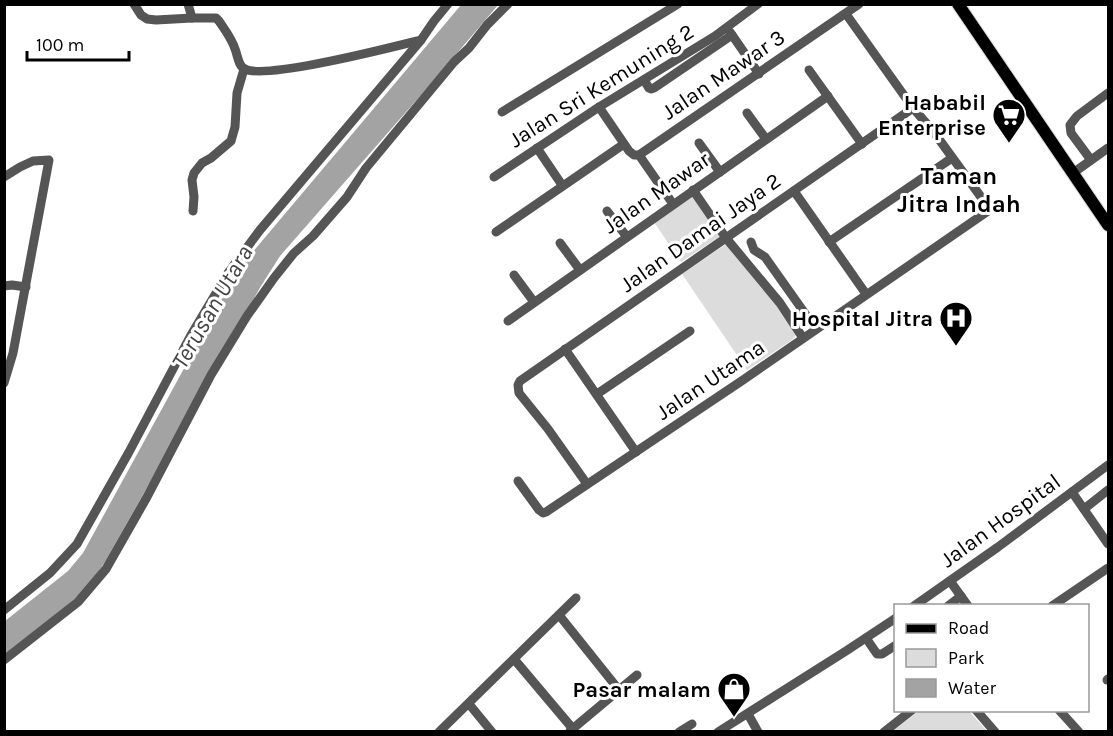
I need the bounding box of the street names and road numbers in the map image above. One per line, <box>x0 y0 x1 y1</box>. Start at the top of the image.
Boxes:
street label: Jalan Sri Kemuning 2 <box>504 18 699 153</box>
street label: Jalan Mawar 3 <box>657 24 790 126</box>
street label: Jalan Mawar <box>598 146 715 239</box>
street label: Jalan Damai Jaya 2 <box>615 168 786 298</box>
street label: Jalan Utama <box>651 334 770 426</box>
street label: Jalan Hospital <box>936 469 1066 573</box>

